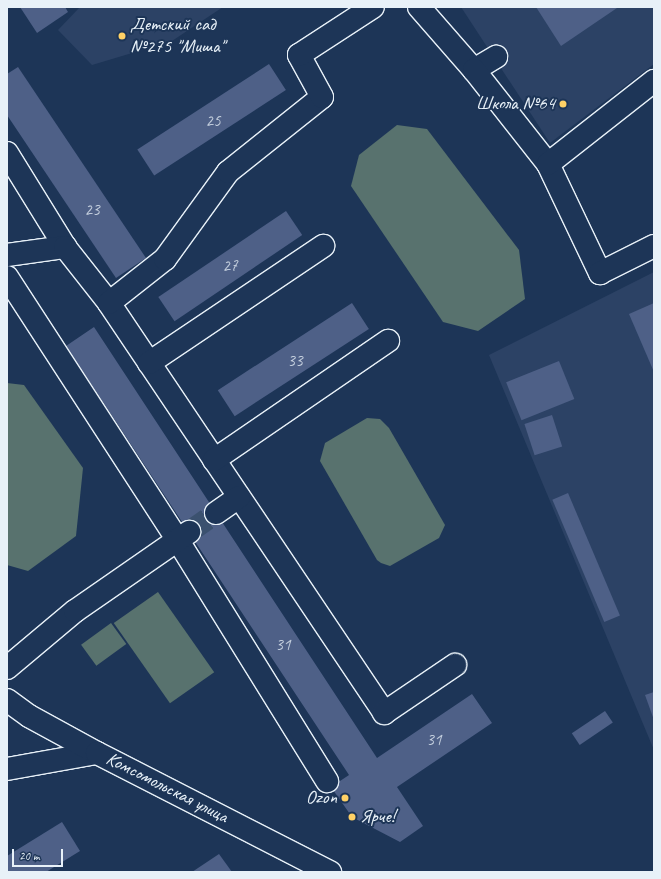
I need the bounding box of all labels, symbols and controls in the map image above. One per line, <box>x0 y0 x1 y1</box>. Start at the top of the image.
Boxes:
place label: Детский сад №275 "Миша" <box>130 14 224 58</box>
marker: Детский сад №275 "Миша" <box>117 31 127 41</box>
place label: Школа №64 <box>476 93 555 115</box>
marker: Школа №64 <box>558 99 568 109</box>
house number: 25 <box>205 111 221 131</box>
house number: 23 <box>84 200 100 220</box>
house number: 27 <box>222 256 238 276</box>
house number: 33 <box>287 351 303 371</box>
house number: 31 <box>275 635 291 655</box>
house number: 31 <box>426 730 442 750</box>
street label: Комсомольская улица <box>101 747 233 829</box>
place label: Ozon <box>306 787 337 809</box>
marker: Ozon <box>340 793 350 803</box>
place label: Ярче! <box>360 806 395 828</box>
marker: Ярче! <box>347 812 357 822</box>
scale bar <box>14 841 65 867</box>
text: 20 m <box>19 848 39 864</box>

